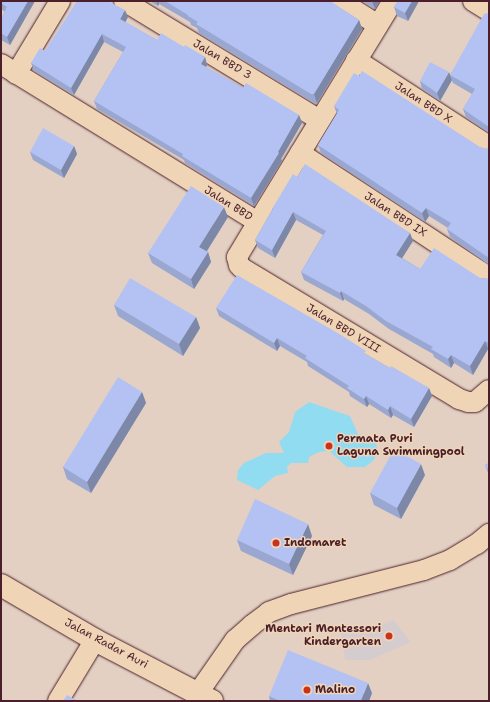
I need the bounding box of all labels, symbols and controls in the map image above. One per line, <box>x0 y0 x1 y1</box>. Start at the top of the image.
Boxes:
street label: Jalan BBD 3 <box>190 37 254 83</box>
street label: Jalan BBD X <box>392 80 454 126</box>
street label: Jalan BBD <box>201 184 255 224</box>
street label: Jalan BBD IX <box>361 190 429 240</box>
street label: Jalan BBD VIII <box>303 302 383 356</box>
place label: Permata Puri Laguna Swimmingpool <box>337 433 465 459</box>
marker: Permata Puri Laguna Swimmingpool <box>324 441 334 451</box>
place label: Indomaret <box>284 536 346 550</box>
marker: Indomaret <box>271 538 281 548</box>
street label: Jalan Radar Auri <box>62 616 150 672</box>
place label: Mentari Montessori Kindergarten <box>265 623 381 649</box>
marker: Mentari Montessori Kindergarten <box>384 631 394 641</box>
place label: Malino <box>315 683 355 697</box>
marker: Malino <box>302 685 312 695</box>

